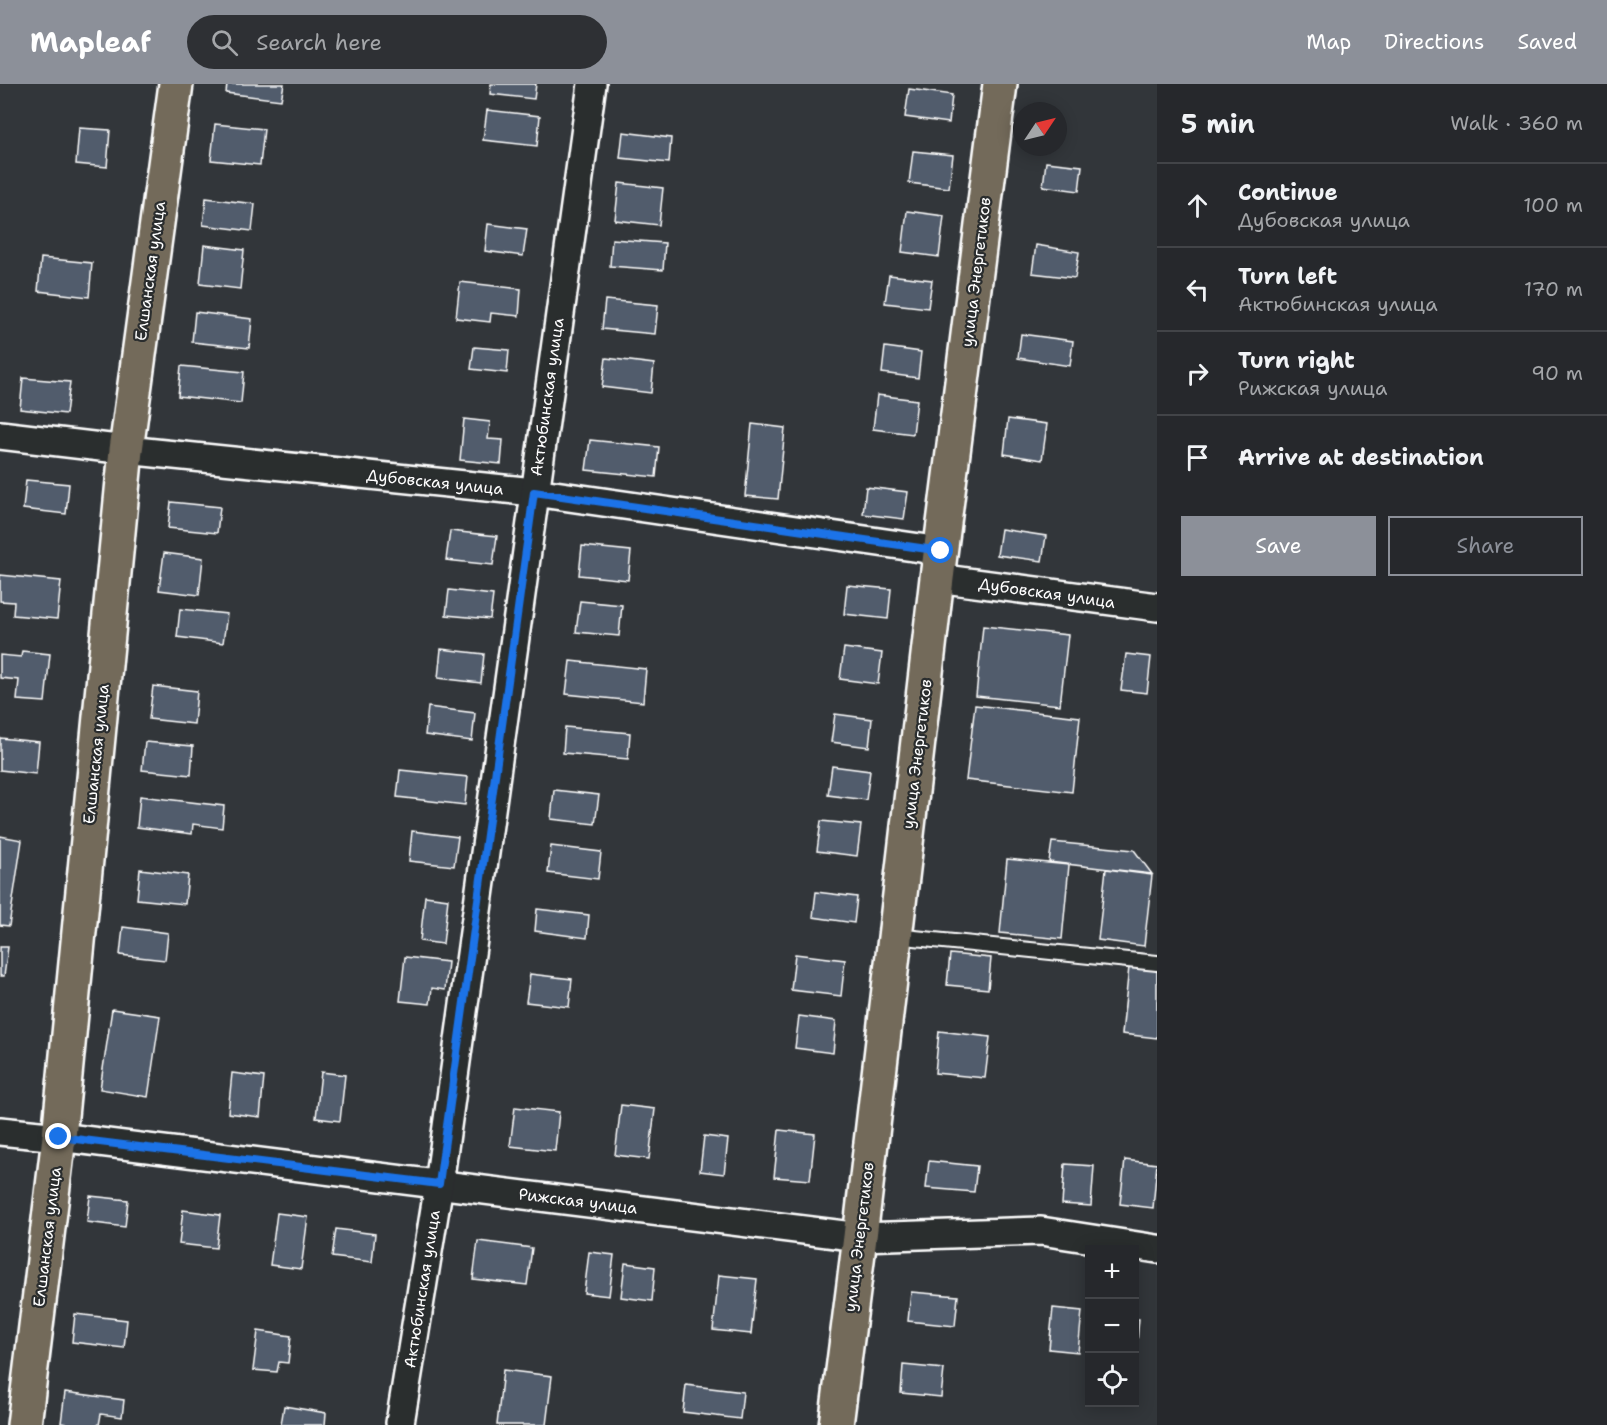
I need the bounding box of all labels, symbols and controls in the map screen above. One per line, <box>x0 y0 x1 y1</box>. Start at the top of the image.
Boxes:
search box <box>187 15 607 69</box>
text: Mapleaf <box>30 23 151 61</box>
icon: search <box>208 26 241 59</box>
text: Search here <box>256 28 382 57</box>
text: Map <box>1306 28 1351 56</box>
text: Directions <box>1384 28 1484 56</box>
text: Saved <box>1517 28 1577 56</box>
north arrow <box>1013 102 1067 156</box>
text: 5 min <box>1181 106 1255 141</box>
text: Walk · 360 m <box>1450 110 1583 136</box>
text: Continue <box>1238 178 1338 207</box>
icon: ahead <box>1181 189 1214 222</box>
text: 100 m <box>1523 192 1583 218</box>
street label: улица Энергетиков <box>956 196 996 348</box>
street label: Елшанская улица <box>130 200 170 342</box>
text: Дубовская улица <box>1238 207 1410 233</box>
text: Turn left <box>1238 262 1337 291</box>
icon: left <box>1181 273 1214 306</box>
text: 170 m <box>1524 276 1583 302</box>
text: Актюбинская улица <box>1238 291 1438 317</box>
street label: Актюбинская улица <box>525 316 569 478</box>
text: Turn right <box>1238 346 1355 375</box>
icon: right <box>1181 357 1214 390</box>
text: 90 m <box>1531 360 1583 386</box>
text: Рижская улица <box>1238 375 1387 401</box>
icon: arrive <box>1181 441 1214 474</box>
text: Arrive at destination <box>1238 443 1484 472</box>
street label: Дубовская улица <box>365 464 505 500</box>
button: Save <box>1181 516 1376 576</box>
button: Share <box>1388 516 1583 576</box>
route start <box>927 537 953 563</box>
street label: Дубовская улица <box>977 573 1117 613</box>
street label: улица Энергетиков <box>897 678 937 830</box>
street label: Елшанская улица <box>78 683 114 825</box>
route end <box>45 1123 71 1149</box>
street label: улица Энергетиков <box>839 1161 879 1313</box>
street label: Елшанская улица <box>28 1166 66 1308</box>
street label: Рижская улица <box>517 1183 639 1219</box>
street label: Актюбинская улица <box>399 1208 445 1369</box>
map controls <box>1085 1245 1139 1407</box>
button: + <box>1085 1245 1139 1299</box>
button: − <box>1085 1299 1139 1353</box>
button: locate <box>1085 1353 1139 1407</box>

